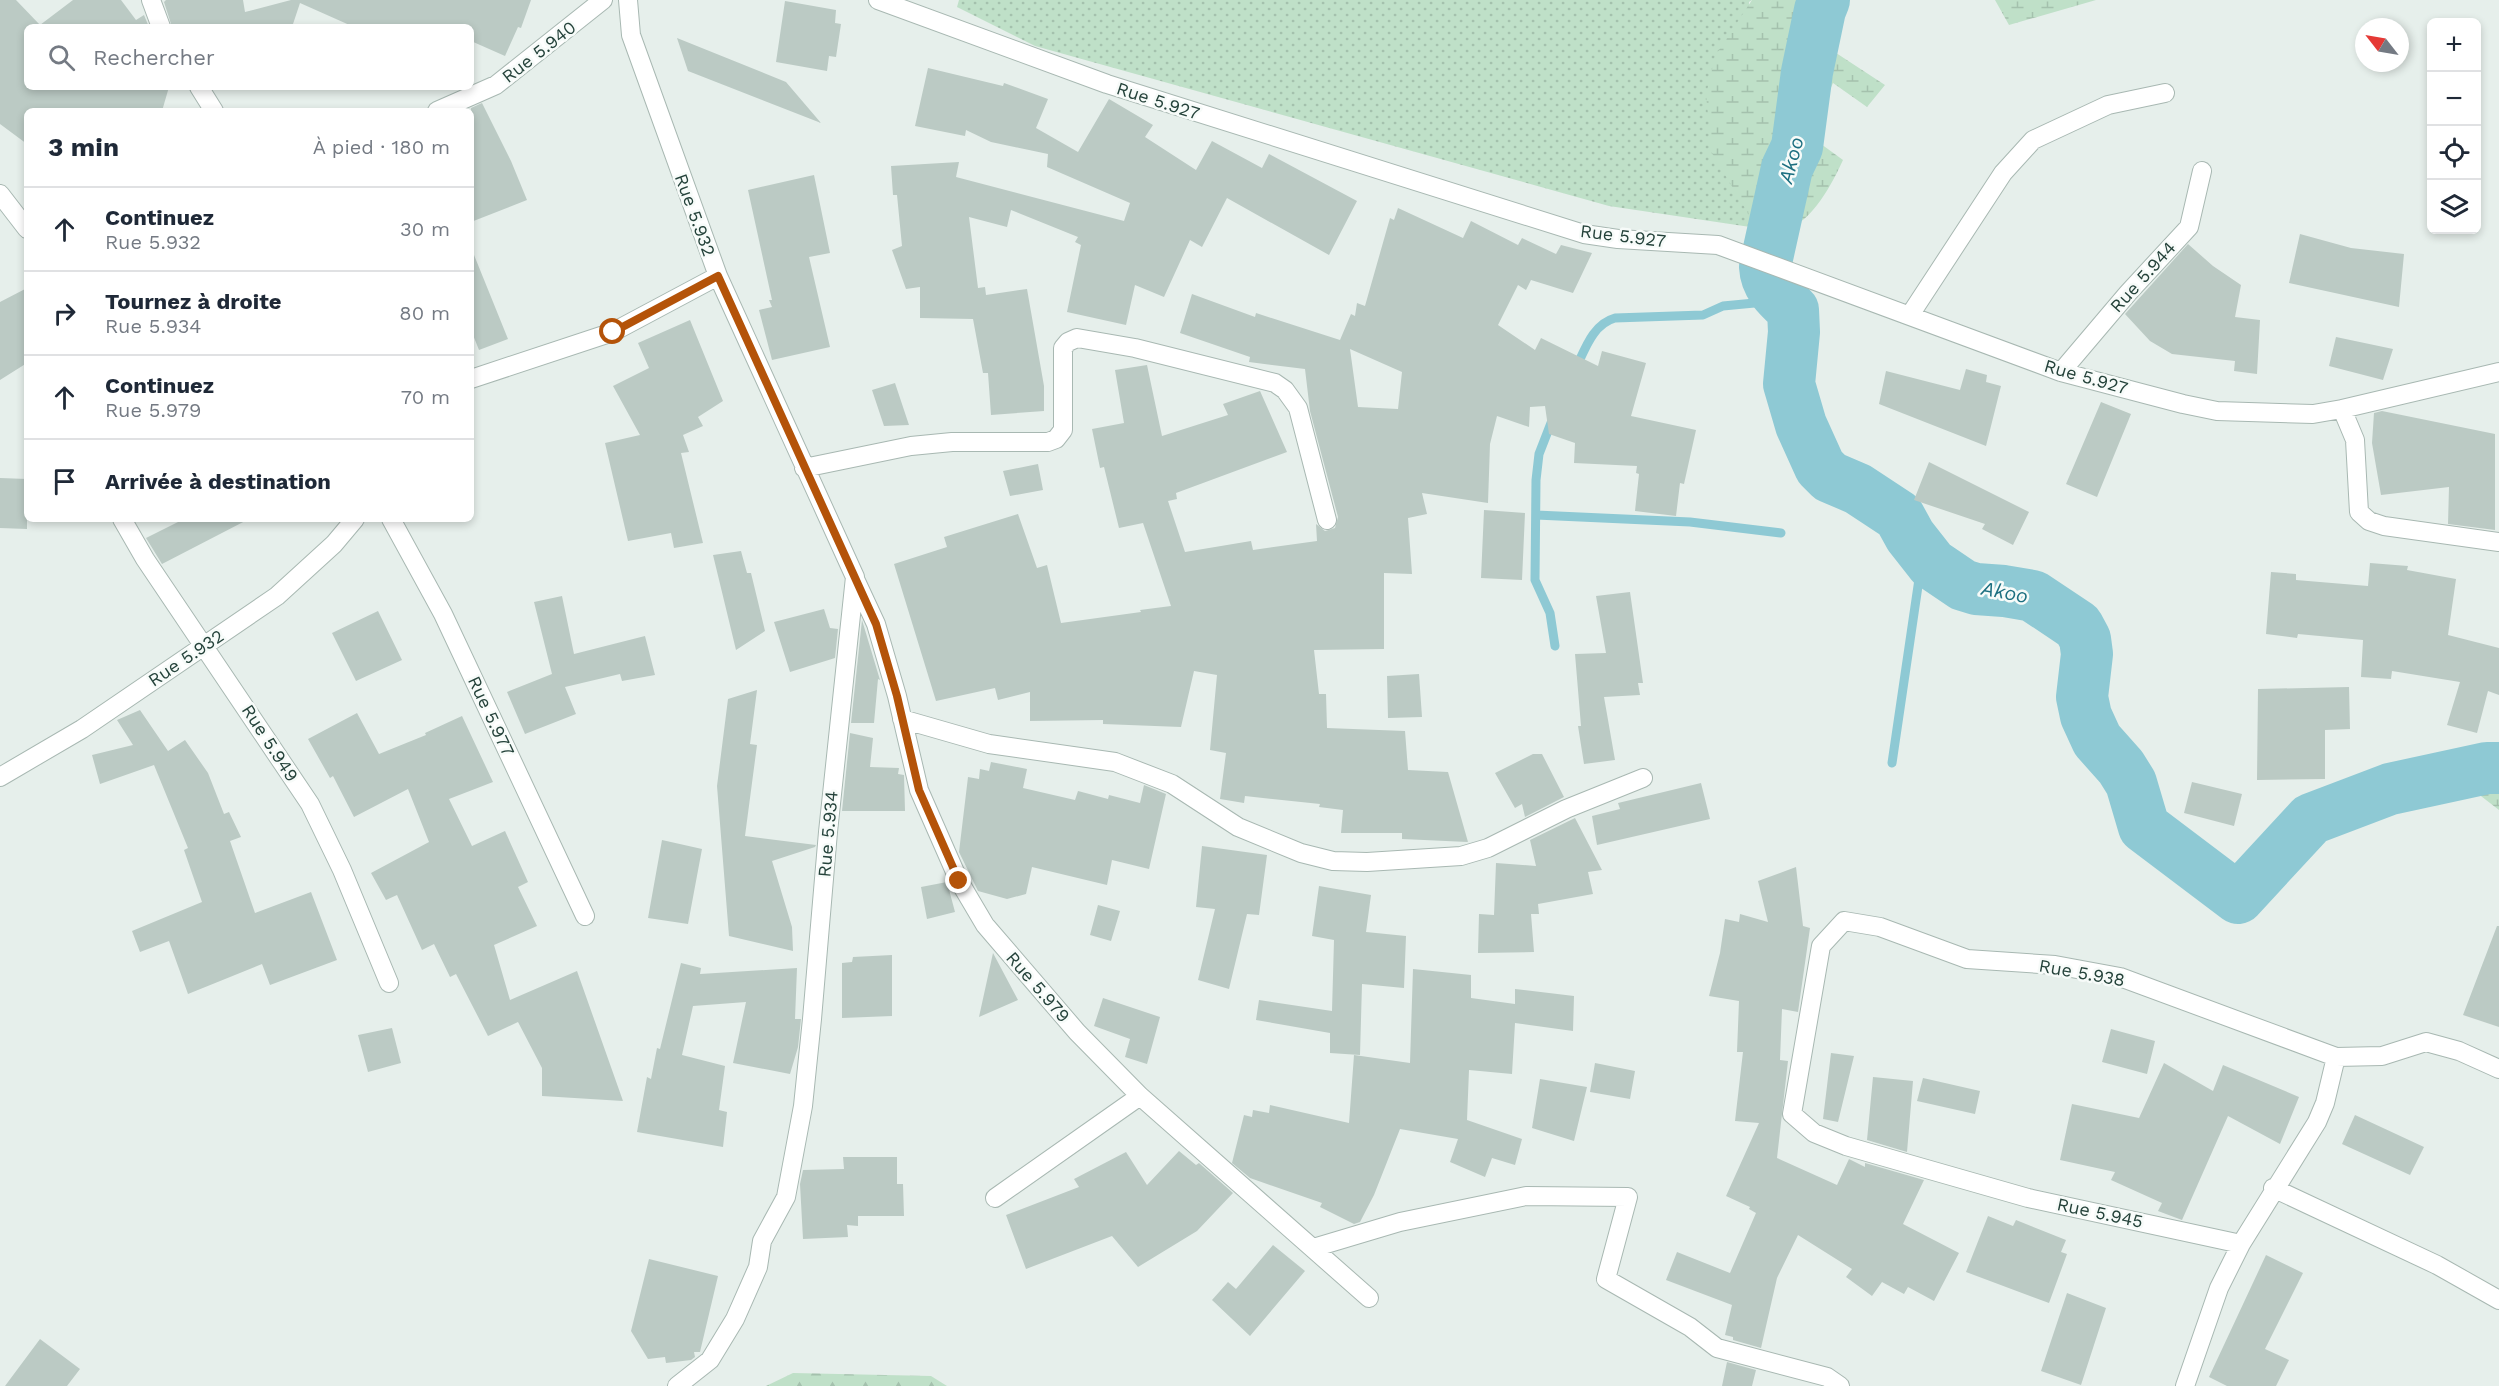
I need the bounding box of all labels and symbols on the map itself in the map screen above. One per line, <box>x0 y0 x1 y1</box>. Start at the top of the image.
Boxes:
street label: Rue 5.940 <box>498 16 580 87</box>
north arrow <box>2355 18 2409 72</box>
street label: Rue 5.927 <box>1114 77 1202 124</box>
water label: Akoo <box>1773 134 1809 187</box>
street label: Rue 5.932 <box>671 171 720 259</box>
street label: Rue 5.927 <box>1579 220 1667 251</box>
street label: Rue 5.944 <box>2105 237 2180 316</box>
route start <box>599 318 625 344</box>
street label: Rue 5.927 <box>2042 355 2130 398</box>
water label: Akoo <box>1979 576 2030 608</box>
street label: Rue 5.932 <box>144 625 227 690</box>
street label: Rue 5.977 <box>464 673 519 759</box>
street label: Rue 5.949 <box>238 700 303 785</box>
street label: Rue 5.934 <box>813 790 842 878</box>
route end <box>945 867 971 893</box>
street label: Rue 5.979 <box>1002 947 1075 1026</box>
street label: Rue 5.938 <box>2037 955 2127 990</box>
street label: Rue 5.945 <box>2055 1193 2145 1232</box>

